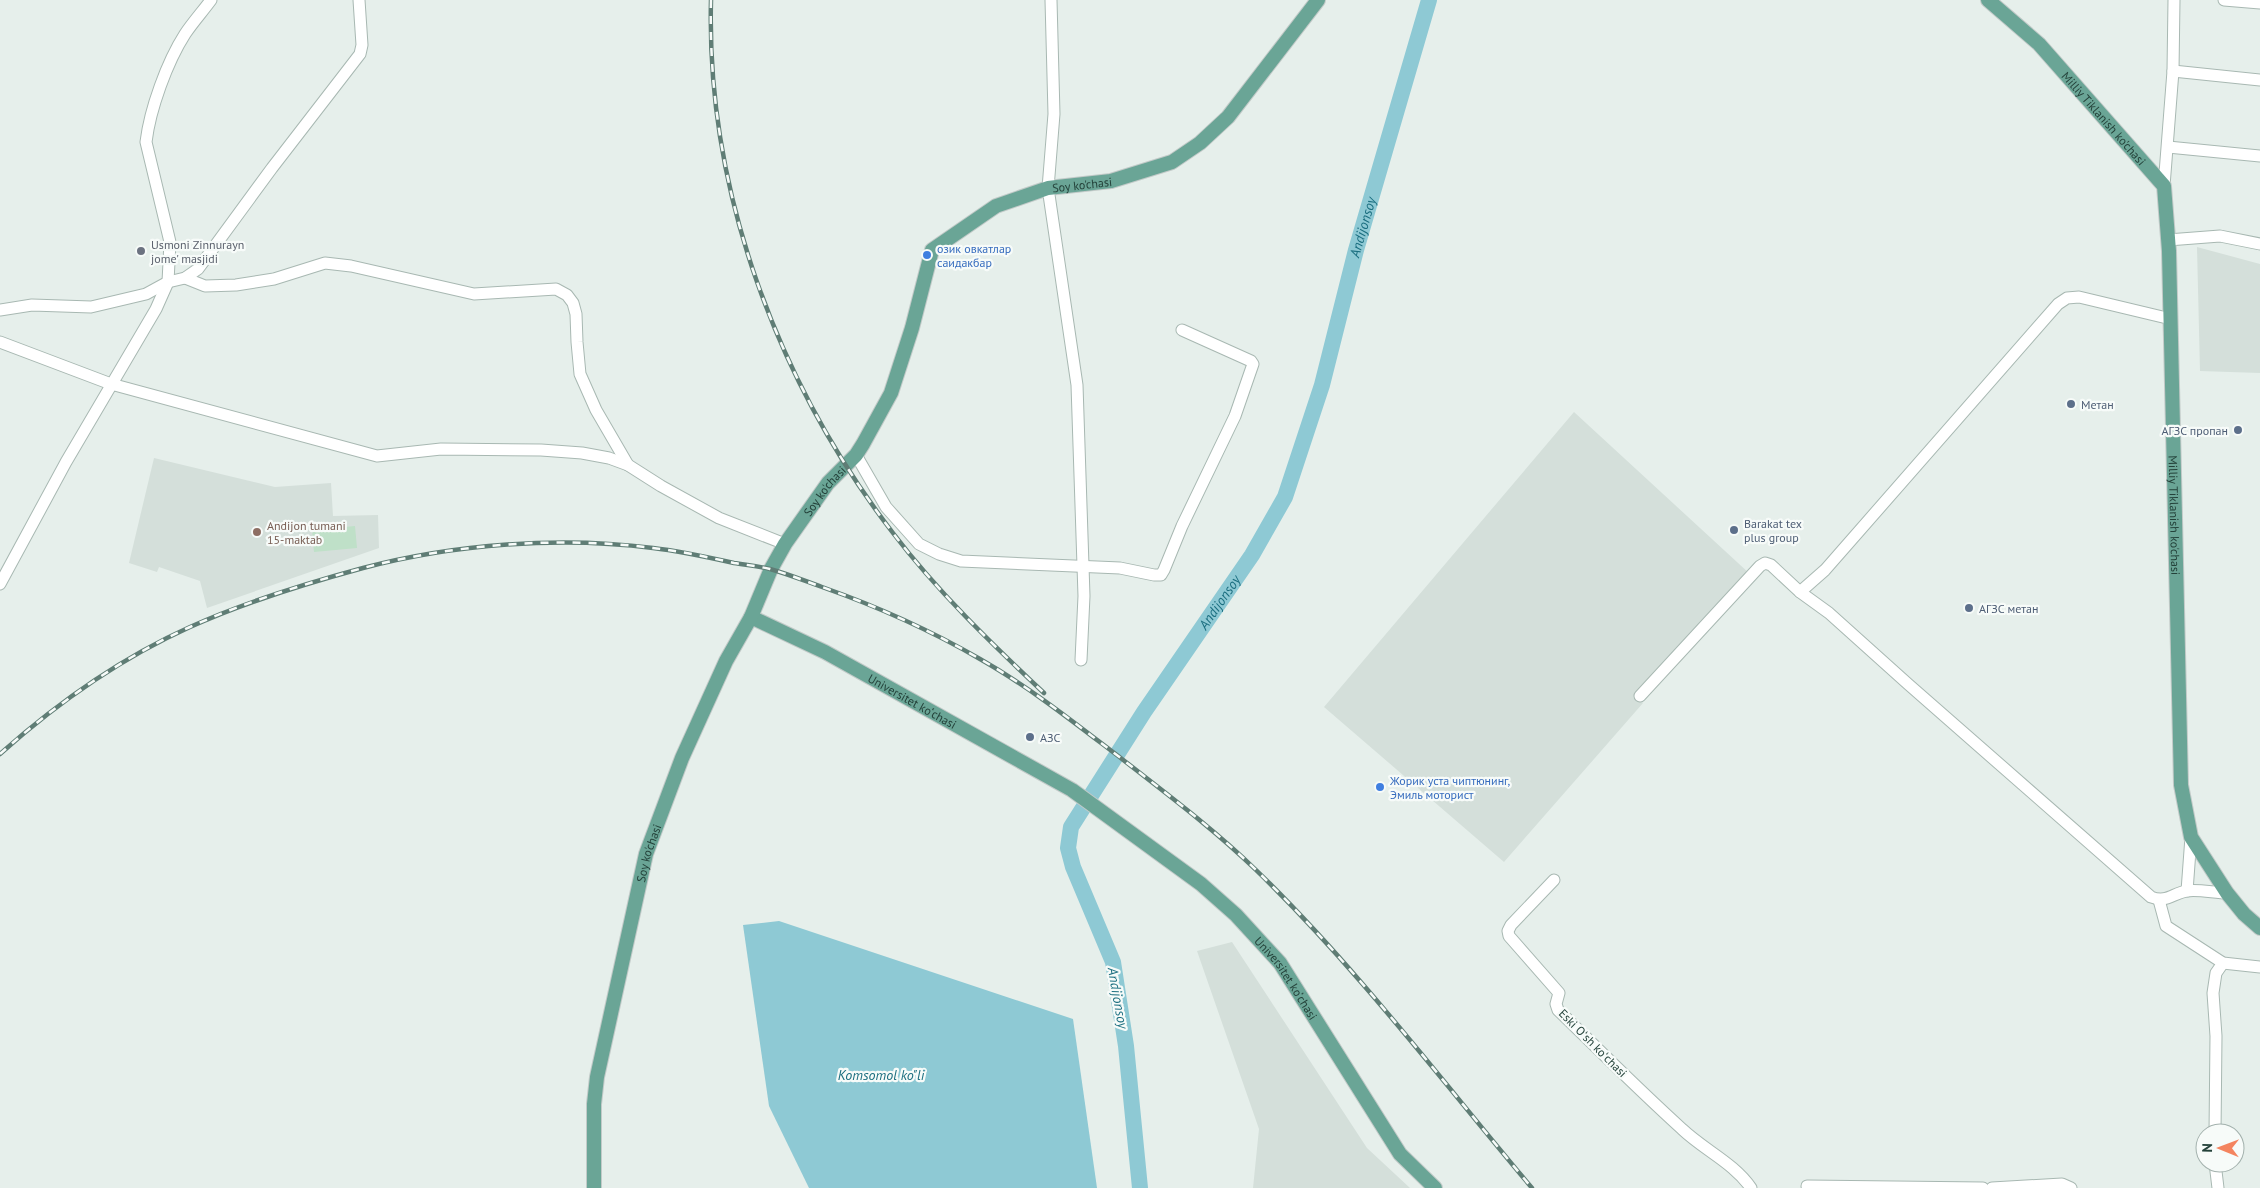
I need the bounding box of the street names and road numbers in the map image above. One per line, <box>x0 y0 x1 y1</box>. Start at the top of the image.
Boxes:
street label: Milliy Tiklanish ko'chasi <box>2059 68 2149 168</box>
street label: Soy ko'chasi <box>1051 173 1113 195</box>
street label: Milliy Tiklanish ko'chasi <box>2166 455 2184 575</box>
street label: Soy ko'chasi <box>800 462 849 519</box>
street label: Universitet kо‘chasi <box>865 670 959 732</box>
street label: Soy ko'chasi <box>633 822 664 883</box>
street label: Universitet kо‘chasi <box>1252 933 1321 1022</box>
street label: Eski Oʻsh koʻchasi <box>1556 1006 1630 1080</box>

